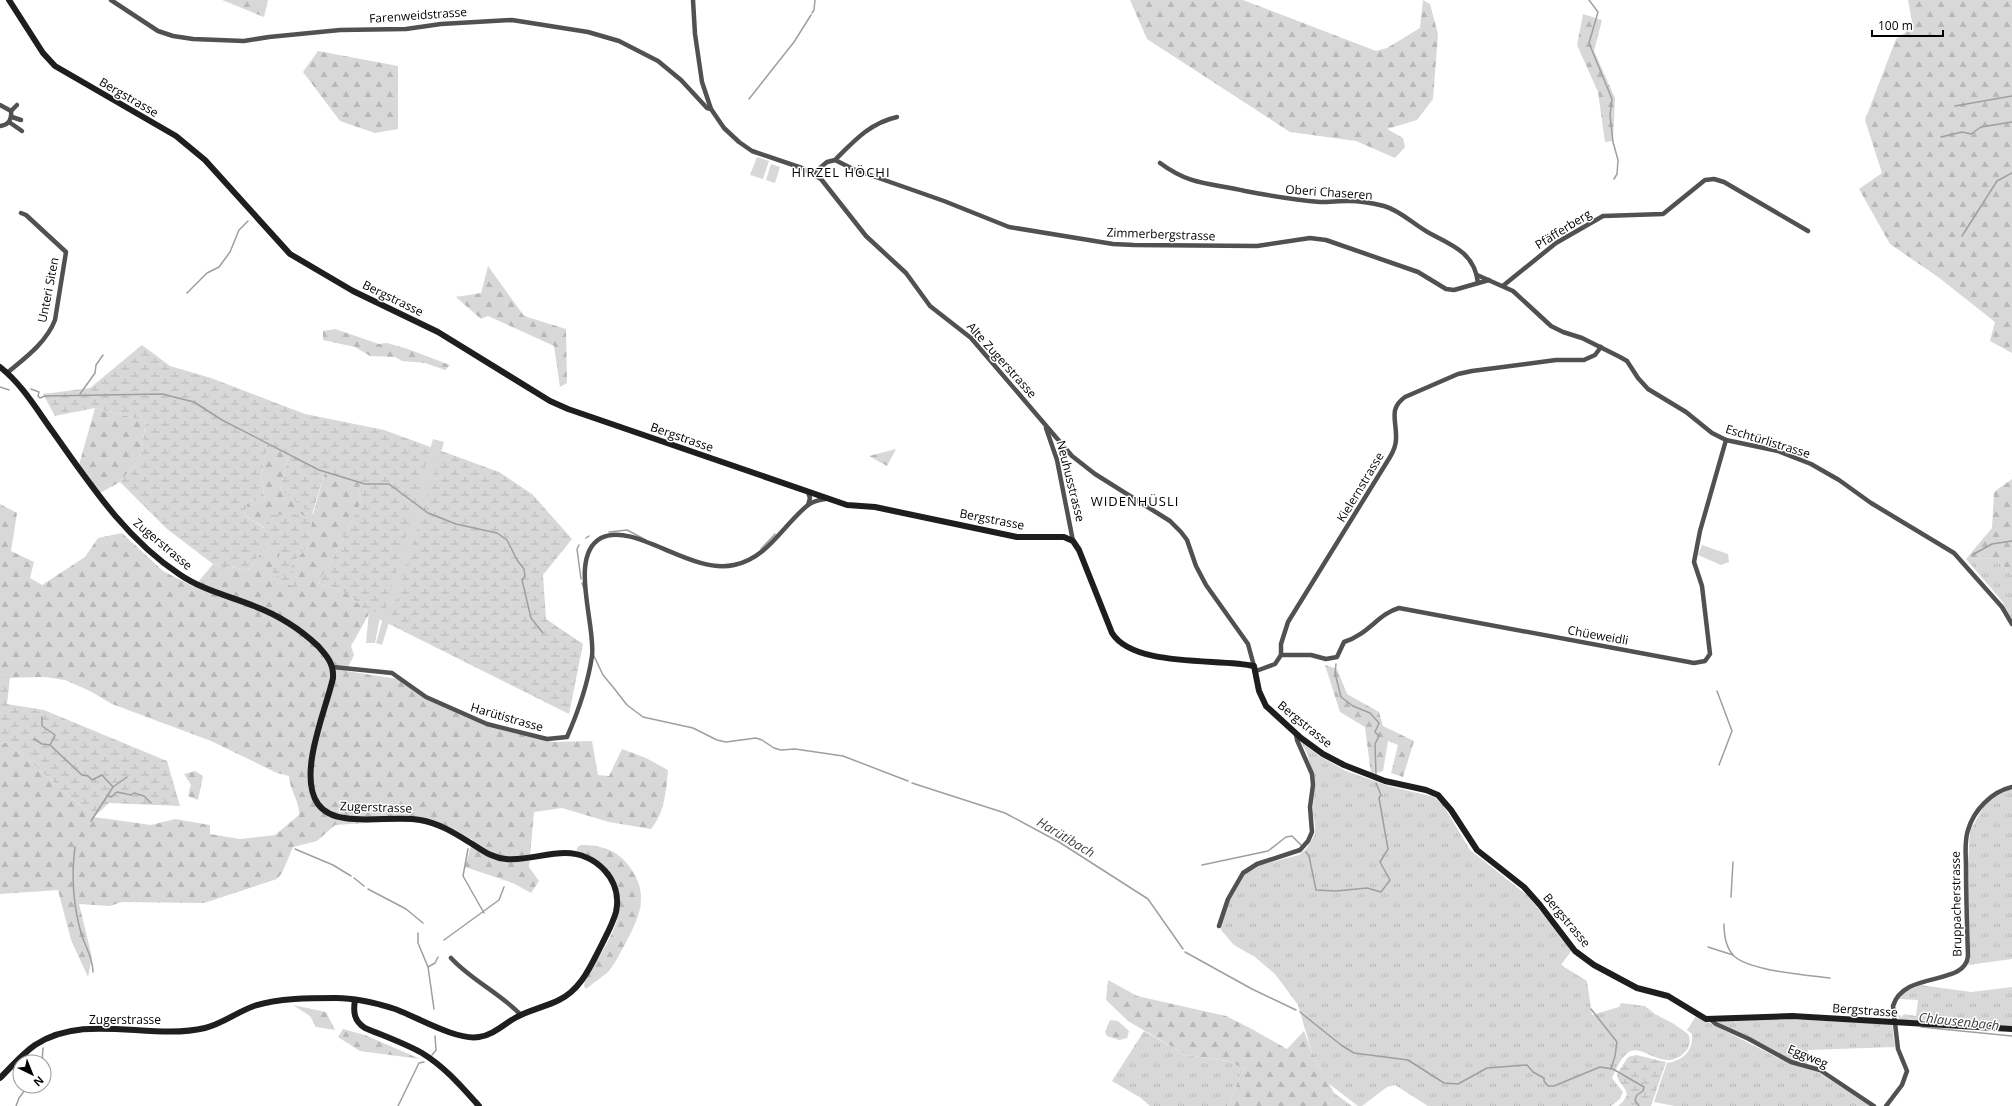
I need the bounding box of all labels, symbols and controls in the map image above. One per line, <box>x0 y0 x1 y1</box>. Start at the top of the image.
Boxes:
street label: Farenweidstrasse <box>369 3 468 27</box>
scale bar <box>1872 12 1943 38</box>
text: 100 m <box>1878 17 1913 34</box>
street label: Bergstrasse <box>96 73 162 121</box>
district label: HIRZEL HÖCHI <box>791 163 891 181</box>
street label: Oberi Chaseren <box>1285 180 1373 204</box>
street label: Pfäfferberg <box>1532 205 1595 253</box>
street label: Zimmerbergstrasse <box>1106 224 1216 244</box>
street label: Unteri Siten <box>33 256 63 324</box>
street label: Bergstrasse <box>360 276 426 320</box>
street label: Alte Zugerstrasse <box>963 318 1041 402</box>
street label: Bergstrasse <box>648 418 716 456</box>
street label: Eschtürlistrasse <box>1724 420 1813 462</box>
street label: Neuhusstrasse <box>1053 439 1089 524</box>
street label: Kielernstrasse <box>1332 449 1388 525</box>
district label: WIDENHÜSLI <box>1091 492 1179 510</box>
street label: Bergstrasse <box>958 504 1026 534</box>
street label: Zugerstrasse <box>130 514 196 574</box>
street label: Chüeweidli <box>1566 621 1630 649</box>
street label: Bergstrasse <box>1274 697 1336 751</box>
street label: Harütistrasse <box>469 699 546 736</box>
street label: Zugerstrasse <box>340 797 413 817</box>
water label: Harütibach <box>1034 813 1098 861</box>
street label: Bruppacherstrasse <box>1947 851 1965 957</box>
street label: Bergstrasse <box>1539 889 1595 951</box>
street label: Bergstrasse <box>1832 999 1899 1021</box>
water label: Chlausenbach <box>1918 1008 2000 1034</box>
street label: Zugerstrasse <box>89 1011 161 1028</box>
street label: Eggweg <box>1785 1040 1831 1072</box>
north arrow <box>12 1054 52 1094</box>
text: N <box>31 1073 48 1090</box>

